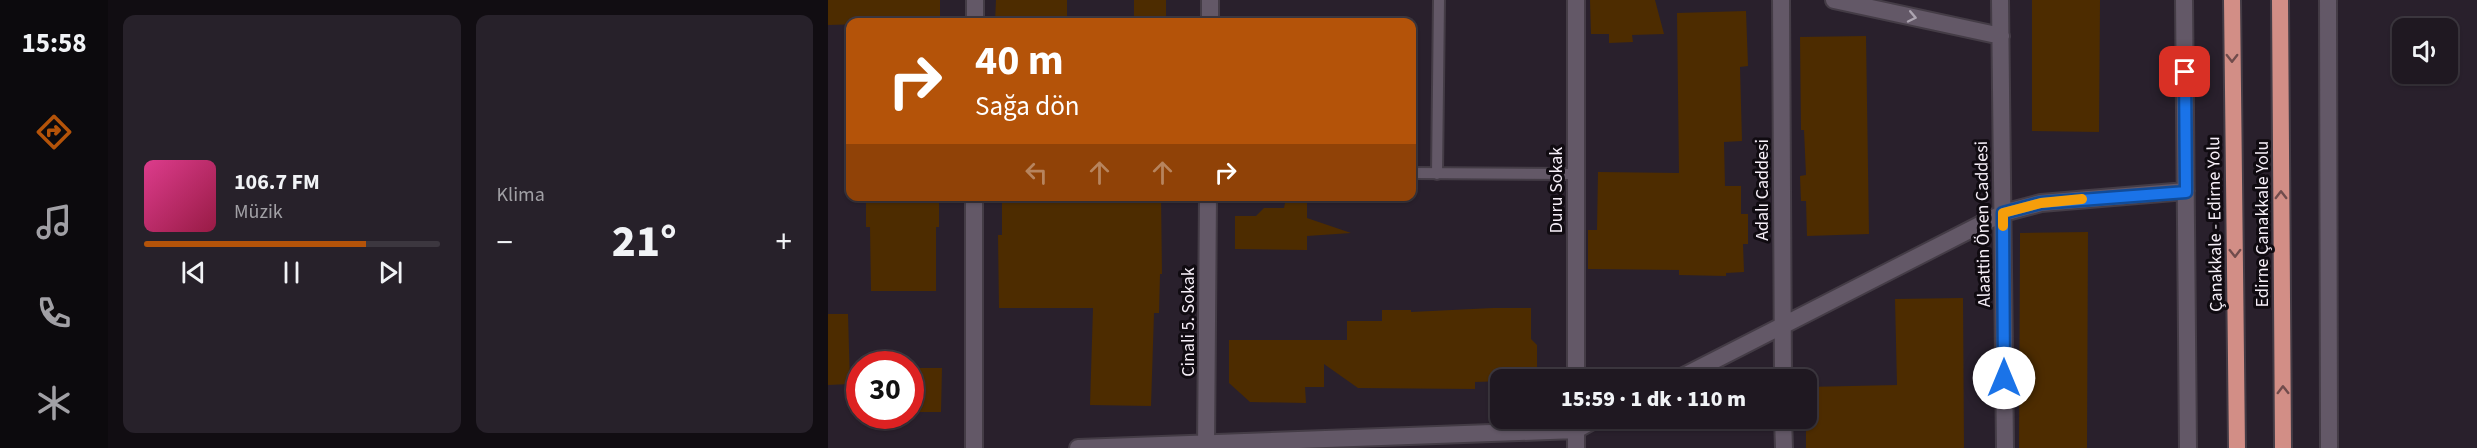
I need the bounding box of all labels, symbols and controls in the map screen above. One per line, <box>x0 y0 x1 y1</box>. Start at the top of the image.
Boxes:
one-way arrow <box>1906 10 1916 23</box>
map controls <box>2392 18 2458 84</box>
button: sound <box>2392 18 2458 84</box>
text: 15:58 <box>21 24 87 63</box>
text: 40 m <box>975 31 1064 91</box>
icon: right <box>876 42 954 120</box>
pin <box>2159 46 2210 97</box>
one-way arrow <box>2226 54 2238 63</box>
icon: arrive <box>2168 55 2201 88</box>
text: Sağa dön <box>975 87 1080 126</box>
icon: directions <box>33 111 75 153</box>
street label: Çanakkale - Edirne Yolu <box>2201 136 2229 312</box>
street label: Adalı Caddesi <box>1750 139 1775 241</box>
street label: Alaattin Önen Caddesi <box>1969 141 1997 307</box>
street label: Edirne Çanakkale Yolu <box>2250 141 2275 307</box>
street label: Duru Sokak <box>1544 147 1569 233</box>
icon: left <box>1020 156 1053 189</box>
icon: ahead <box>1083 156 1116 189</box>
icon: ahead <box>1146 156 1179 189</box>
icon: right <box>1209 156 1242 189</box>
text: 106.7 FM <box>234 166 320 198</box>
text: Klima <box>497 181 545 209</box>
one-way arrow <box>2275 190 2287 199</box>
text: Müzik <box>234 198 283 226</box>
icon: music <box>33 201 75 243</box>
text: 21° <box>612 210 677 274</box>
text: − <box>497 219 513 266</box>
text: + <box>776 219 792 266</box>
one-way arrow <box>2229 249 2241 258</box>
icon: previous <box>177 256 210 289</box>
icon: pause <box>275 256 308 289</box>
icon: next <box>374 256 407 289</box>
street label: Cinali 5. Sokak <box>1176 267 1201 377</box>
icon: phone <box>33 292 75 334</box>
position arrow <box>1972 346 2036 410</box>
speed limit sign: 30 <box>846 351 924 429</box>
icon: climate <box>33 382 75 424</box>
text: 15:59 · 1 dk · 110 m <box>1561 383 1746 415</box>
one-way arrow <box>2277 385 2289 394</box>

